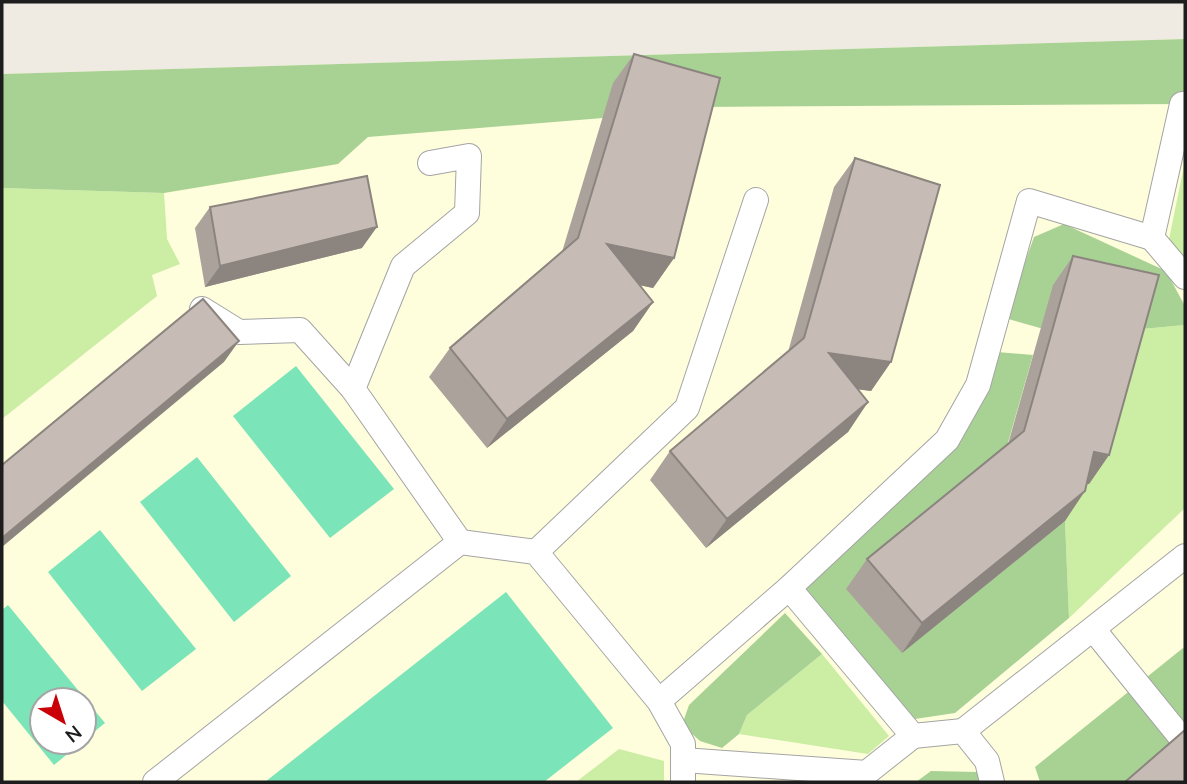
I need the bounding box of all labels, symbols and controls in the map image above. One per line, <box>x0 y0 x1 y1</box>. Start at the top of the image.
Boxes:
north arrow <box>28 686 98 756</box>
text: N <box>59 719 87 748</box>

